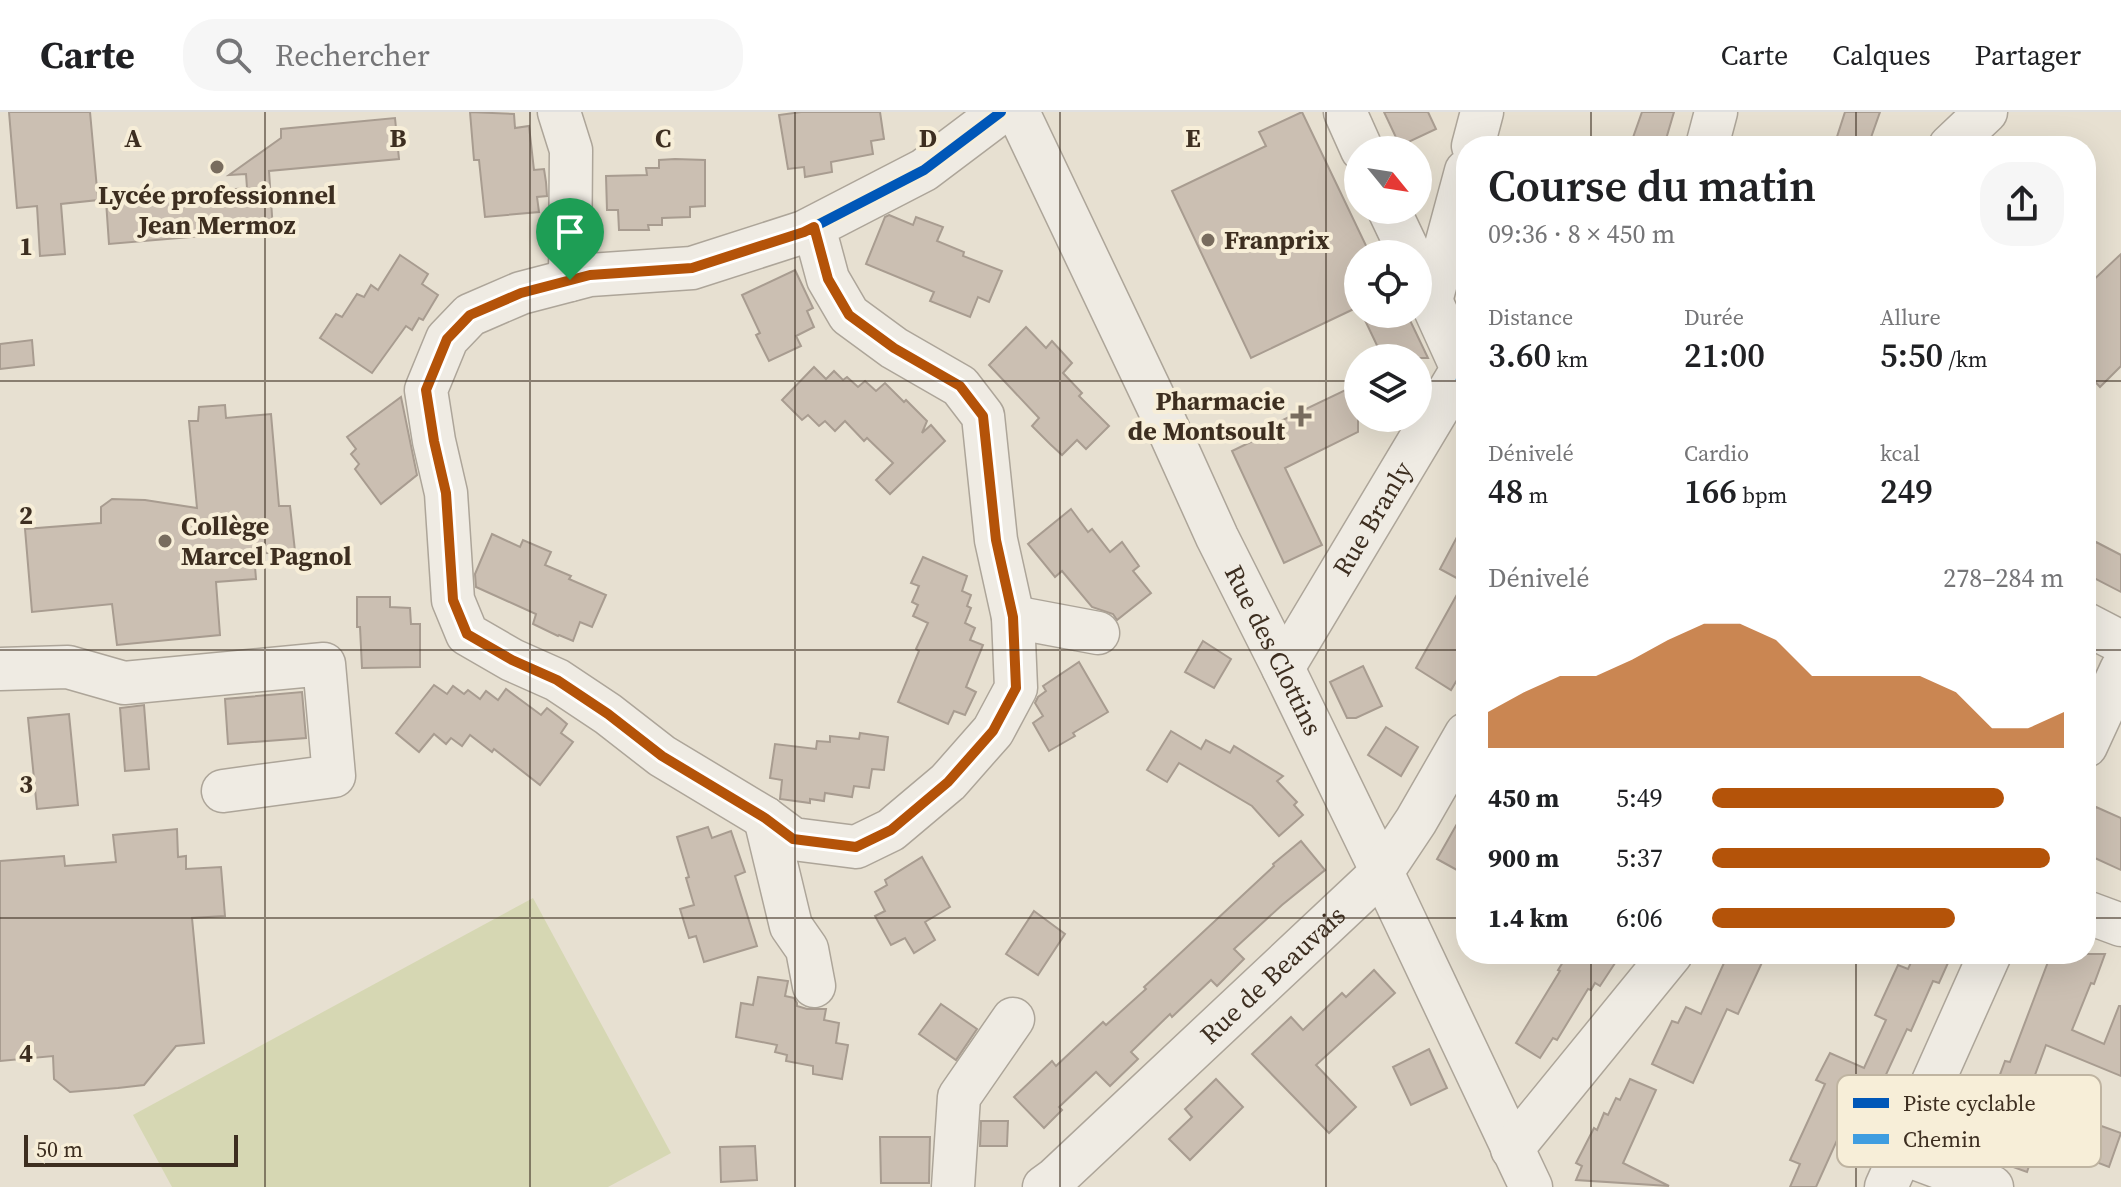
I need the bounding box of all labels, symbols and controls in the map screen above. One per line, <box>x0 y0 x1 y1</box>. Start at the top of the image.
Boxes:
search box <box>183 19 743 91</box>
text: Carte <box>40 29 135 81</box>
icon: search <box>211 33 255 77</box>
text: Rechercher <box>275 35 430 76</box>
text: Carte <box>1721 36 1788 74</box>
text: Calques <box>1832 36 1931 74</box>
text: Partager <box>1975 36 2081 74</box>
text: A <box>124 120 142 156</box>
text: B <box>390 120 407 156</box>
text: C <box>655 120 671 156</box>
text: D <box>919 120 937 156</box>
text: E <box>1185 120 1201 156</box>
north arrow <box>1344 136 1432 224</box>
map controls <box>1344 136 1432 432</box>
text: Course du matin <box>1488 155 1816 216</box>
marker: Lycée professionnel Jean Mermoz <box>208 158 226 176</box>
button: share <box>1980 162 2064 246</box>
place label: Lycée professionnel Jean Mermoz <box>98 177 336 243</box>
pin <box>536 198 604 280</box>
icon: arrive <box>548 210 592 254</box>
text: 09:36 · 8 × 450 m <box>1488 216 1675 252</box>
place label: Franprix <box>1224 222 1330 258</box>
text: 1 <box>19 228 33 264</box>
marker: Franprix <box>1199 231 1217 249</box>
button: locate <box>1344 240 1432 328</box>
text: Distance <box>1488 302 1573 332</box>
text: Durée <box>1684 302 1744 332</box>
text: Allure <box>1880 302 1941 332</box>
text: 3.60 <box>1488 332 1551 378</box>
text: 21:00 <box>1684 332 1765 378</box>
text: 5:50 <box>1880 332 1943 378</box>
button: layers <box>1344 344 1432 432</box>
text: km <box>1551 344 1588 374</box>
text: /km <box>1943 344 1988 374</box>
place label: Pharmacie de Montsoult <box>1128 383 1286 449</box>
marker: Pharmacie de Montsoult <box>1292 407 1310 425</box>
text: Dénivelé <box>1488 438 1574 468</box>
text: Cardio <box>1684 438 1749 468</box>
text: kcal <box>1880 438 1920 468</box>
street label: Rue Branly <box>1324 454 1421 583</box>
text: 48 <box>1488 468 1523 514</box>
text: 166 <box>1684 468 1737 514</box>
text: 249 <box>1880 468 1933 514</box>
text: m <box>1523 480 1548 510</box>
text: bpm <box>1737 480 1787 510</box>
text: 2 <box>19 497 33 533</box>
place label: Collège Marcel Pagnol <box>181 508 352 574</box>
marker: Collège Marcel Pagnol <box>156 532 174 550</box>
street label: Rue des Clottins <box>1216 559 1331 742</box>
text: Dénivelé <box>1488 560 1589 596</box>
text: 278–284 m <box>1943 560 2064 596</box>
text: 3 <box>19 766 33 802</box>
text: 450 m <box>1488 780 1559 816</box>
text: 5:49 <box>1616 780 1663 816</box>
text: 900 m <box>1488 840 1559 876</box>
text: 5:37 <box>1616 840 1663 876</box>
street label: Rue de Beauvais <box>1192 898 1353 1052</box>
text: 1.4 km <box>1488 900 1569 936</box>
text: 6:06 <box>1616 900 1663 936</box>
text: 4 <box>19 1035 33 1071</box>
legend <box>1837 1075 2101 1167</box>
text: Piste cyclable <box>1903 1088 2036 1118</box>
text: Chemin <box>1903 1124 1981 1154</box>
scale bar <box>24 1131 238 1167</box>
text: 50 m <box>36 1134 83 1164</box>

